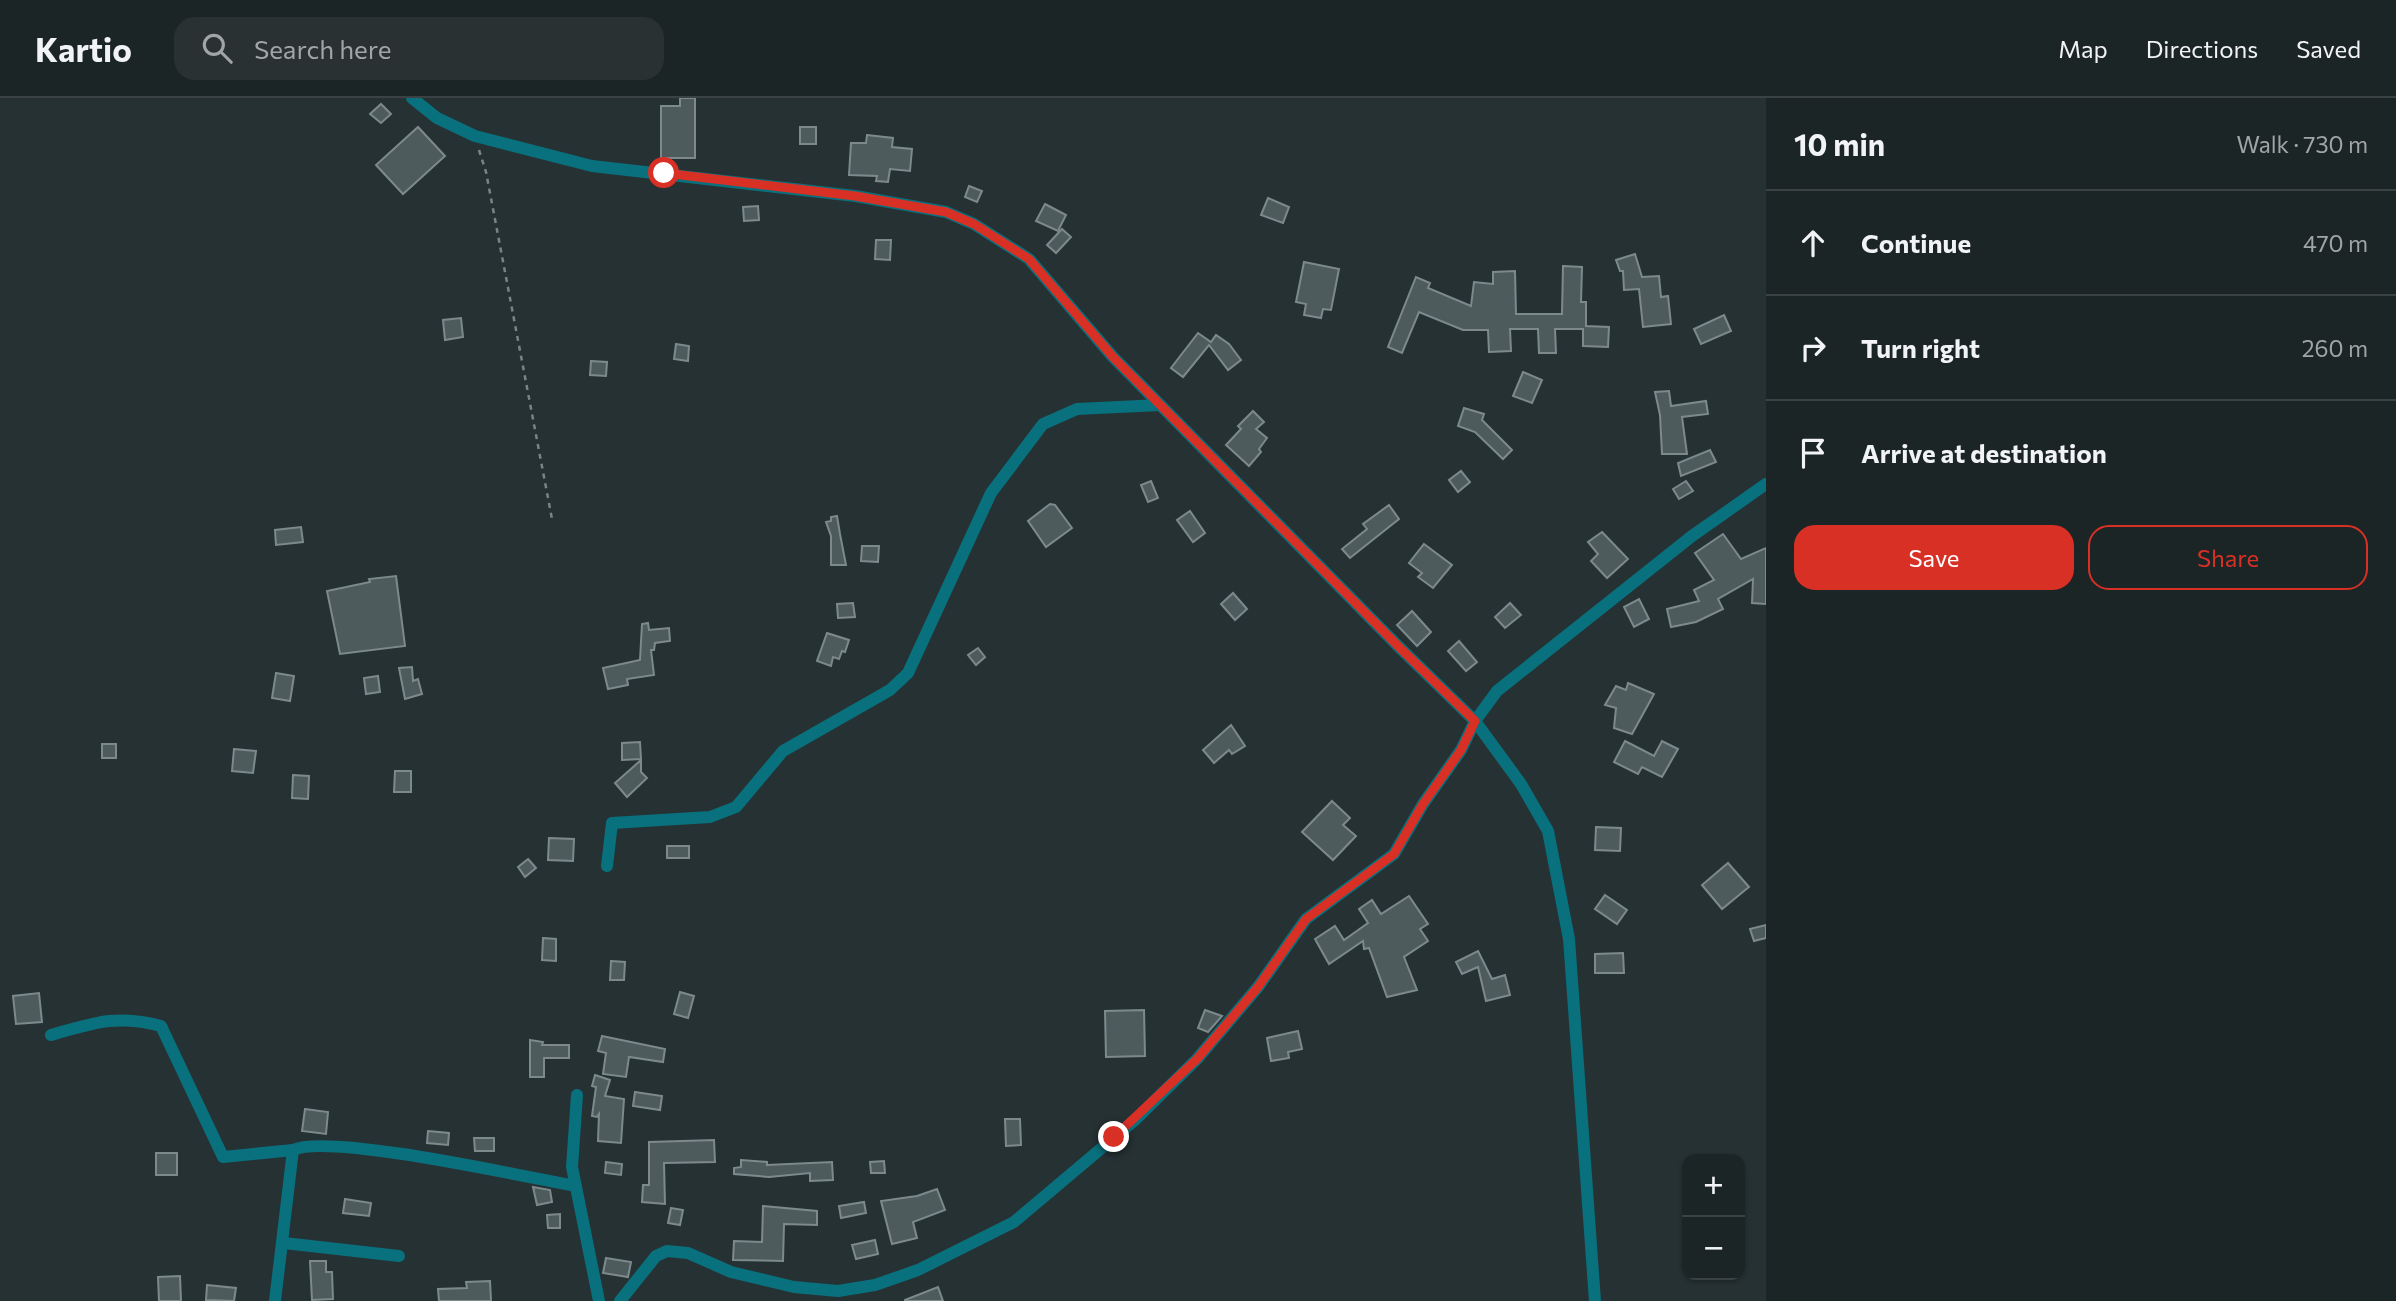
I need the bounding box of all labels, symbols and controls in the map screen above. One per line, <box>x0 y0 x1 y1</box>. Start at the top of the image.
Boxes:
search box <box>174 17 664 80</box>
text: Kartio <box>35 28 132 69</box>
icon: search <box>198 29 236 67</box>
text: Search here <box>254 33 391 64</box>
text: Map <box>2058 34 2108 63</box>
text: Directions <box>2146 34 2258 63</box>
text: Saved <box>2296 34 2361 63</box>
text: 10 min <box>1794 125 1885 162</box>
text: Walk · 730 m <box>2236 130 2368 158</box>
route start <box>648 157 679 188</box>
icon: ahead <box>1794 224 1832 262</box>
text: Continue <box>1861 227 1971 258</box>
text: 470 m <box>2303 229 2368 257</box>
icon: right <box>1794 329 1832 367</box>
text: Turn right <box>1861 332 1980 363</box>
text: 260 m <box>2302 334 2368 362</box>
icon: arrive <box>1794 434 1832 472</box>
text: Arrive at destination <box>1861 437 2107 468</box>
button: Save <box>1794 525 2074 590</box>
button: Share <box>2088 525 2368 590</box>
route end <box>1098 1121 1129 1152</box>
map controls <box>1682 1154 1745 1280</box>
button: + <box>1682 1154 1745 1217</box>
button: − <box>1682 1217 1745 1280</box>

